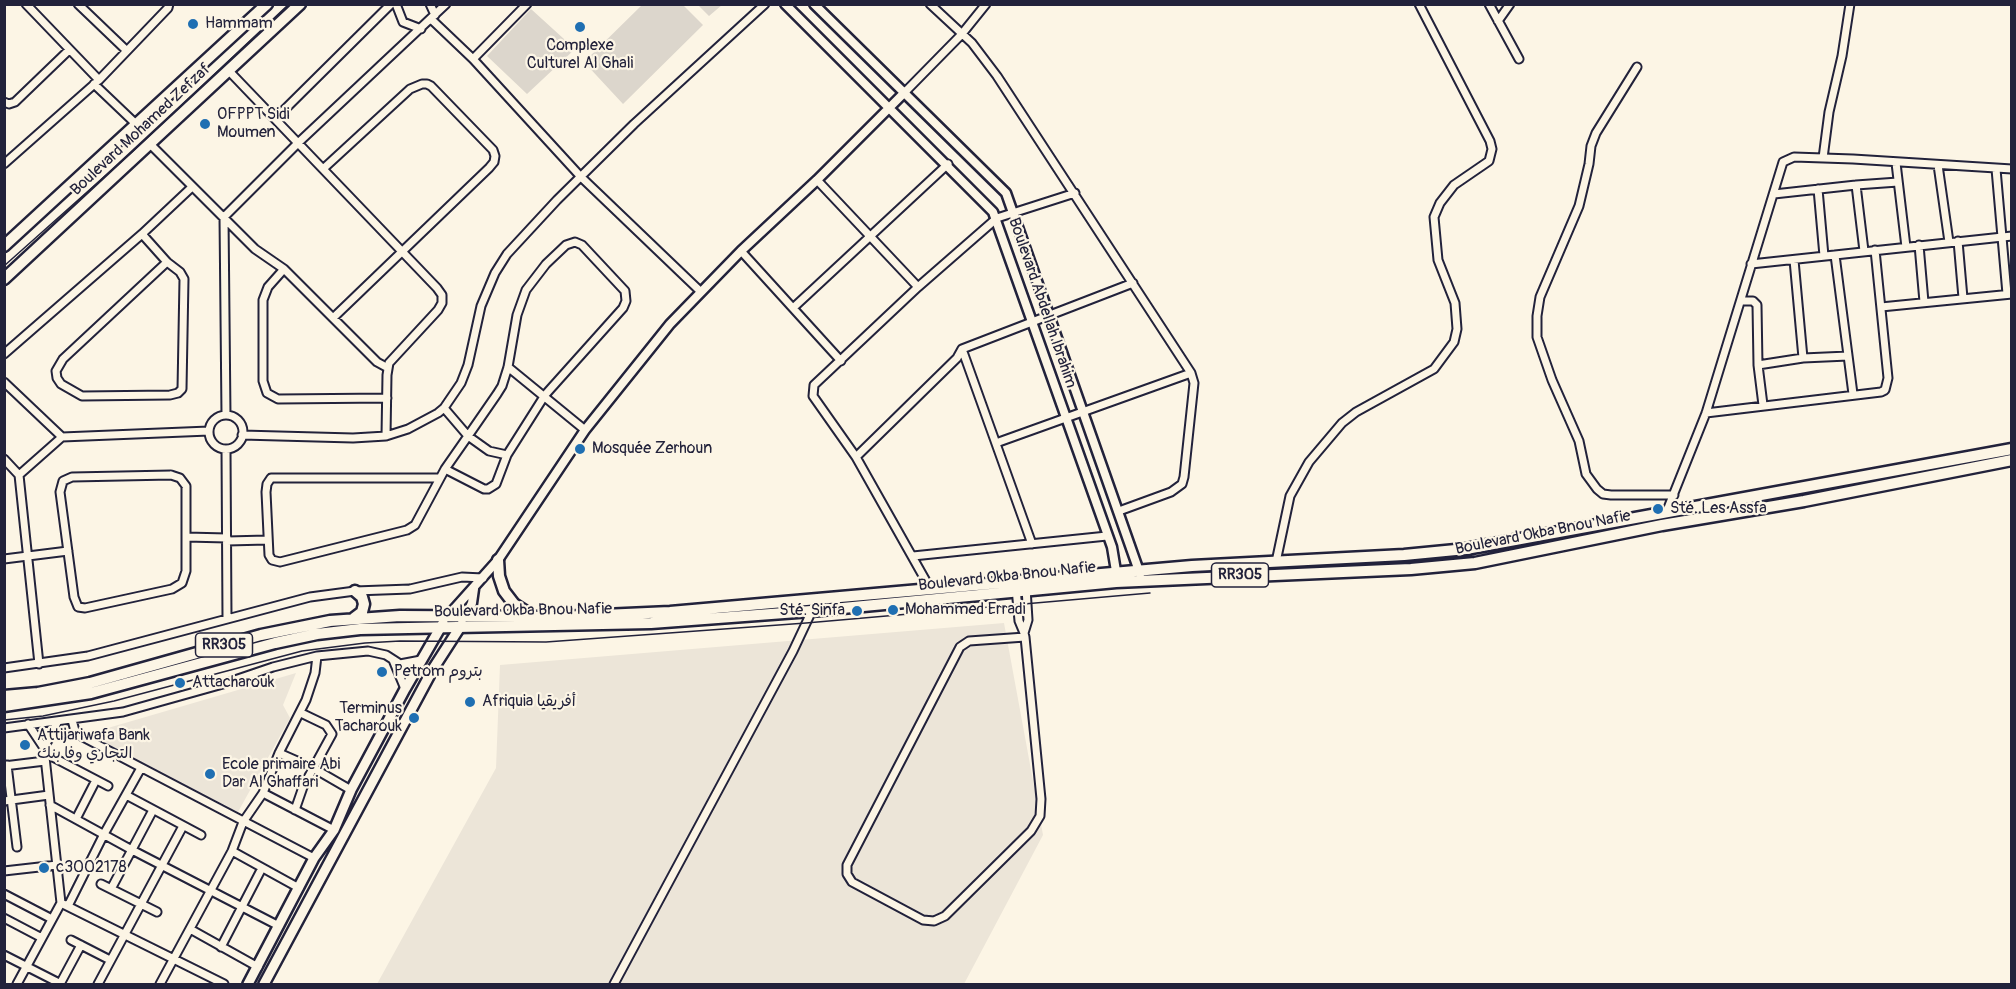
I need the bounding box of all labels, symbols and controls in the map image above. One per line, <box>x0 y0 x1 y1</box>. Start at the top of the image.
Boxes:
place label: Hammam <box>205 14 273 34</box>
marker: Hammam <box>186 17 200 31</box>
marker: Complexe Culturel Al Ghali <box>573 20 587 34</box>
place label: Complexe Culturel Al Ghali <box>527 36 633 74</box>
street label: Boulevard Mohamed Zefzaf <box>67 60 215 200</box>
place label: OFPPT Sidi Moumen <box>217 105 290 143</box>
marker: OFPPT Sidi Moumen <box>198 117 212 131</box>
street label: Boulevard Abdellah Ibrahim <box>1004 215 1080 391</box>
place label: Mosquée Zerhoun <box>592 439 712 459</box>
marker: Mosquée Zerhoun <box>573 442 587 456</box>
place label: Sté. Les Assfa <box>1670 499 1767 519</box>
marker: Sté. Les Assfa <box>1651 502 1665 516</box>
street label: Boulevard Okba Bnou Nafie <box>1454 507 1632 559</box>
street label: Boulevard Okba Bnou Nafie <box>917 558 1097 596</box>
road number: RR305 <box>1212 563 1268 587</box>
street label: Boulevard Okba Bnou Nafie <box>434 600 612 622</box>
place label: Mohammed Erradi <box>905 600 1026 620</box>
place label: Sté. Sinfa <box>779 601 845 621</box>
marker: Mohammed Erradi <box>886 603 900 617</box>
marker: Sté. Sinfa <box>850 604 864 618</box>
road number: RR305 <box>196 633 252 657</box>
place label: Petrom بتروم <box>394 662 483 682</box>
marker: Petrom بتروم <box>375 665 389 679</box>
place label: Attacharouk <box>192 673 274 693</box>
marker: Attacharouk <box>173 676 187 690</box>
place label: Afriquia أفريقيا <box>482 692 576 712</box>
marker: Afriquia أفريقيا <box>463 695 477 709</box>
place label: Terminus Tacharouk <box>335 699 402 737</box>
marker: Terminus Tacharouk <box>407 711 421 725</box>
place label: Attijariwafa Bank التجاري وفا بنك <box>37 726 150 764</box>
marker: Attijariwafa Bank التجاري وفا بنك <box>18 738 32 752</box>
place label: Ecole primaire Abi Dar Al Ghaffari <box>222 755 340 793</box>
marker: Ecole primaire Abi Dar Al Ghaffari <box>203 767 217 781</box>
place label: c3002178 <box>56 858 127 878</box>
marker: c3002178 <box>37 861 51 875</box>

